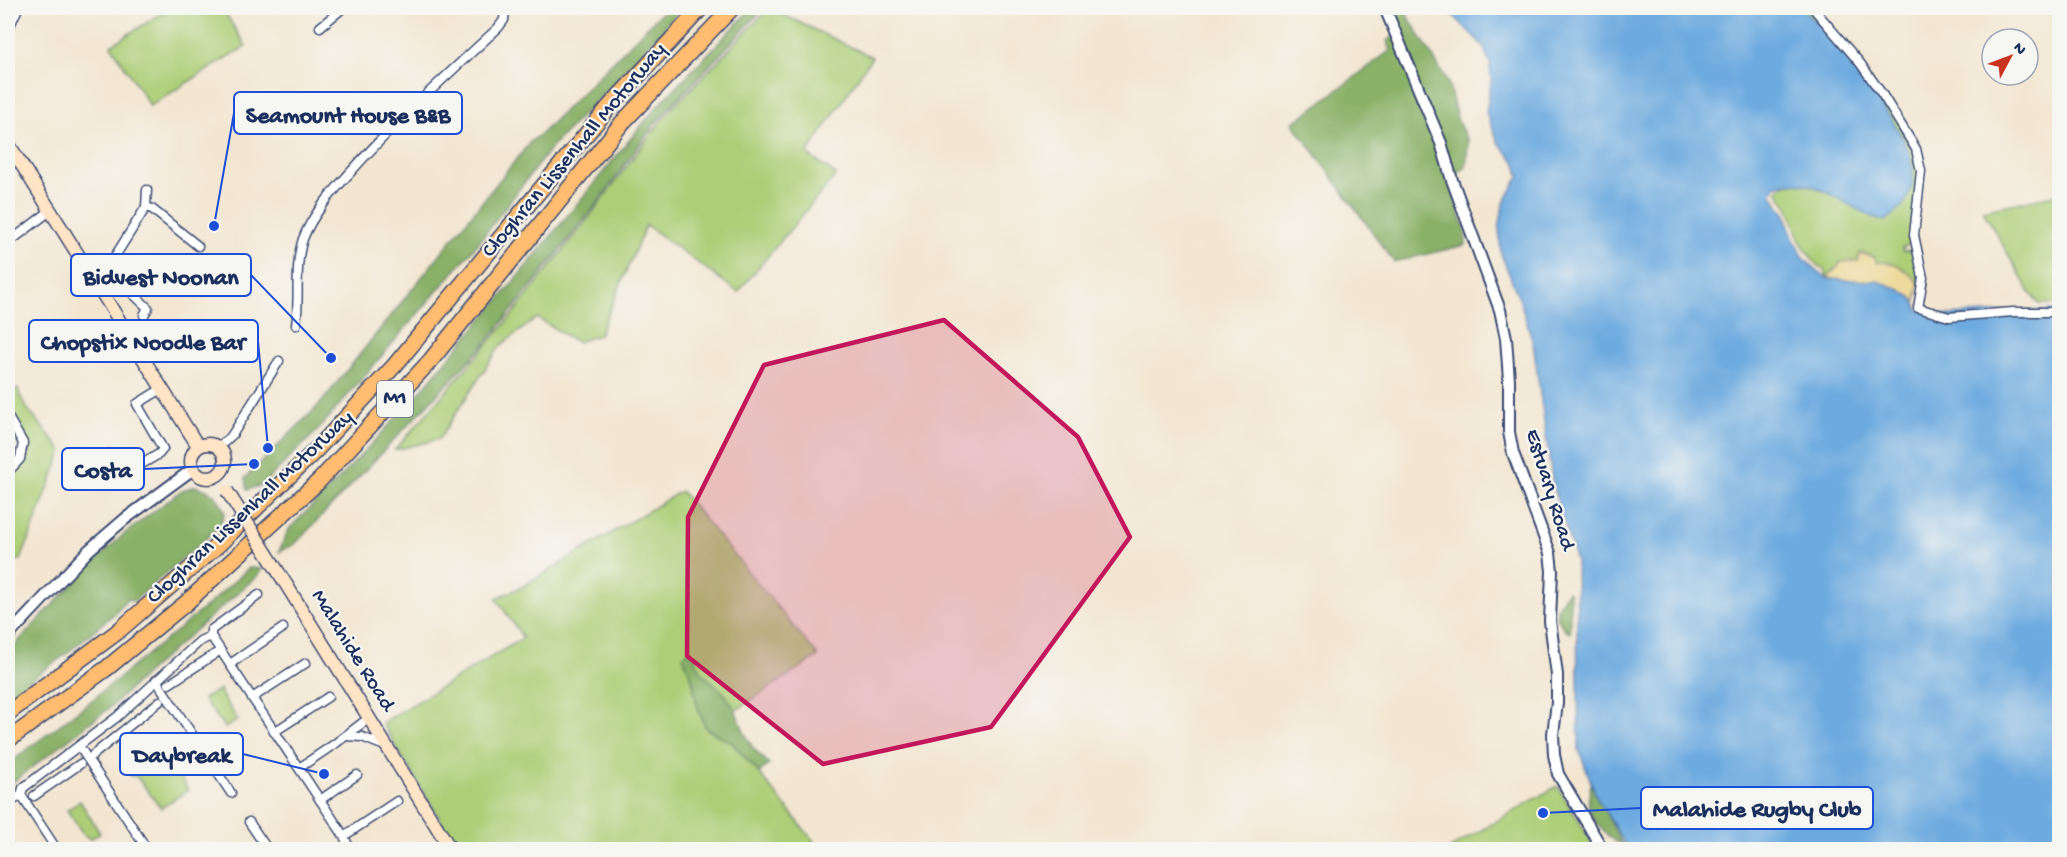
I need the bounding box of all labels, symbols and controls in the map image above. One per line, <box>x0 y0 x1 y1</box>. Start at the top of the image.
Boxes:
north arrow <box>1980 27 2040 87</box>
street label: Cloghran Lissenhall Motorway <box>477 38 673 264</box>
text: N <box>2008 39 2030 60</box>
callout: Seamount House B&B <box>234 92 462 134</box>
text: Seamount House B&B <box>246 103 452 132</box>
callout: Bidvest Noonan <box>71 254 251 296</box>
text: Bidvest Noonan <box>82 265 239 294</box>
callout: Chopstix Noodle Bar <box>29 320 258 362</box>
text: Chopstix Noodle Bar <box>41 330 248 359</box>
road number: M1 <box>377 381 413 417</box>
street label: Cloghran Lissenhall Motorway <box>142 405 360 611</box>
street label: Estuary Road <box>1518 426 1580 556</box>
callout: Costa <box>62 448 144 490</box>
text: Costa <box>74 458 133 487</box>
street label: Malahide Road <box>304 585 401 718</box>
callout: Daybreak <box>120 733 243 775</box>
text: Daybreak <box>131 743 234 772</box>
callout: Malahide Rugby Club <box>1641 787 1873 829</box>
text: Malahide Rugby Club <box>1653 797 1862 826</box>

